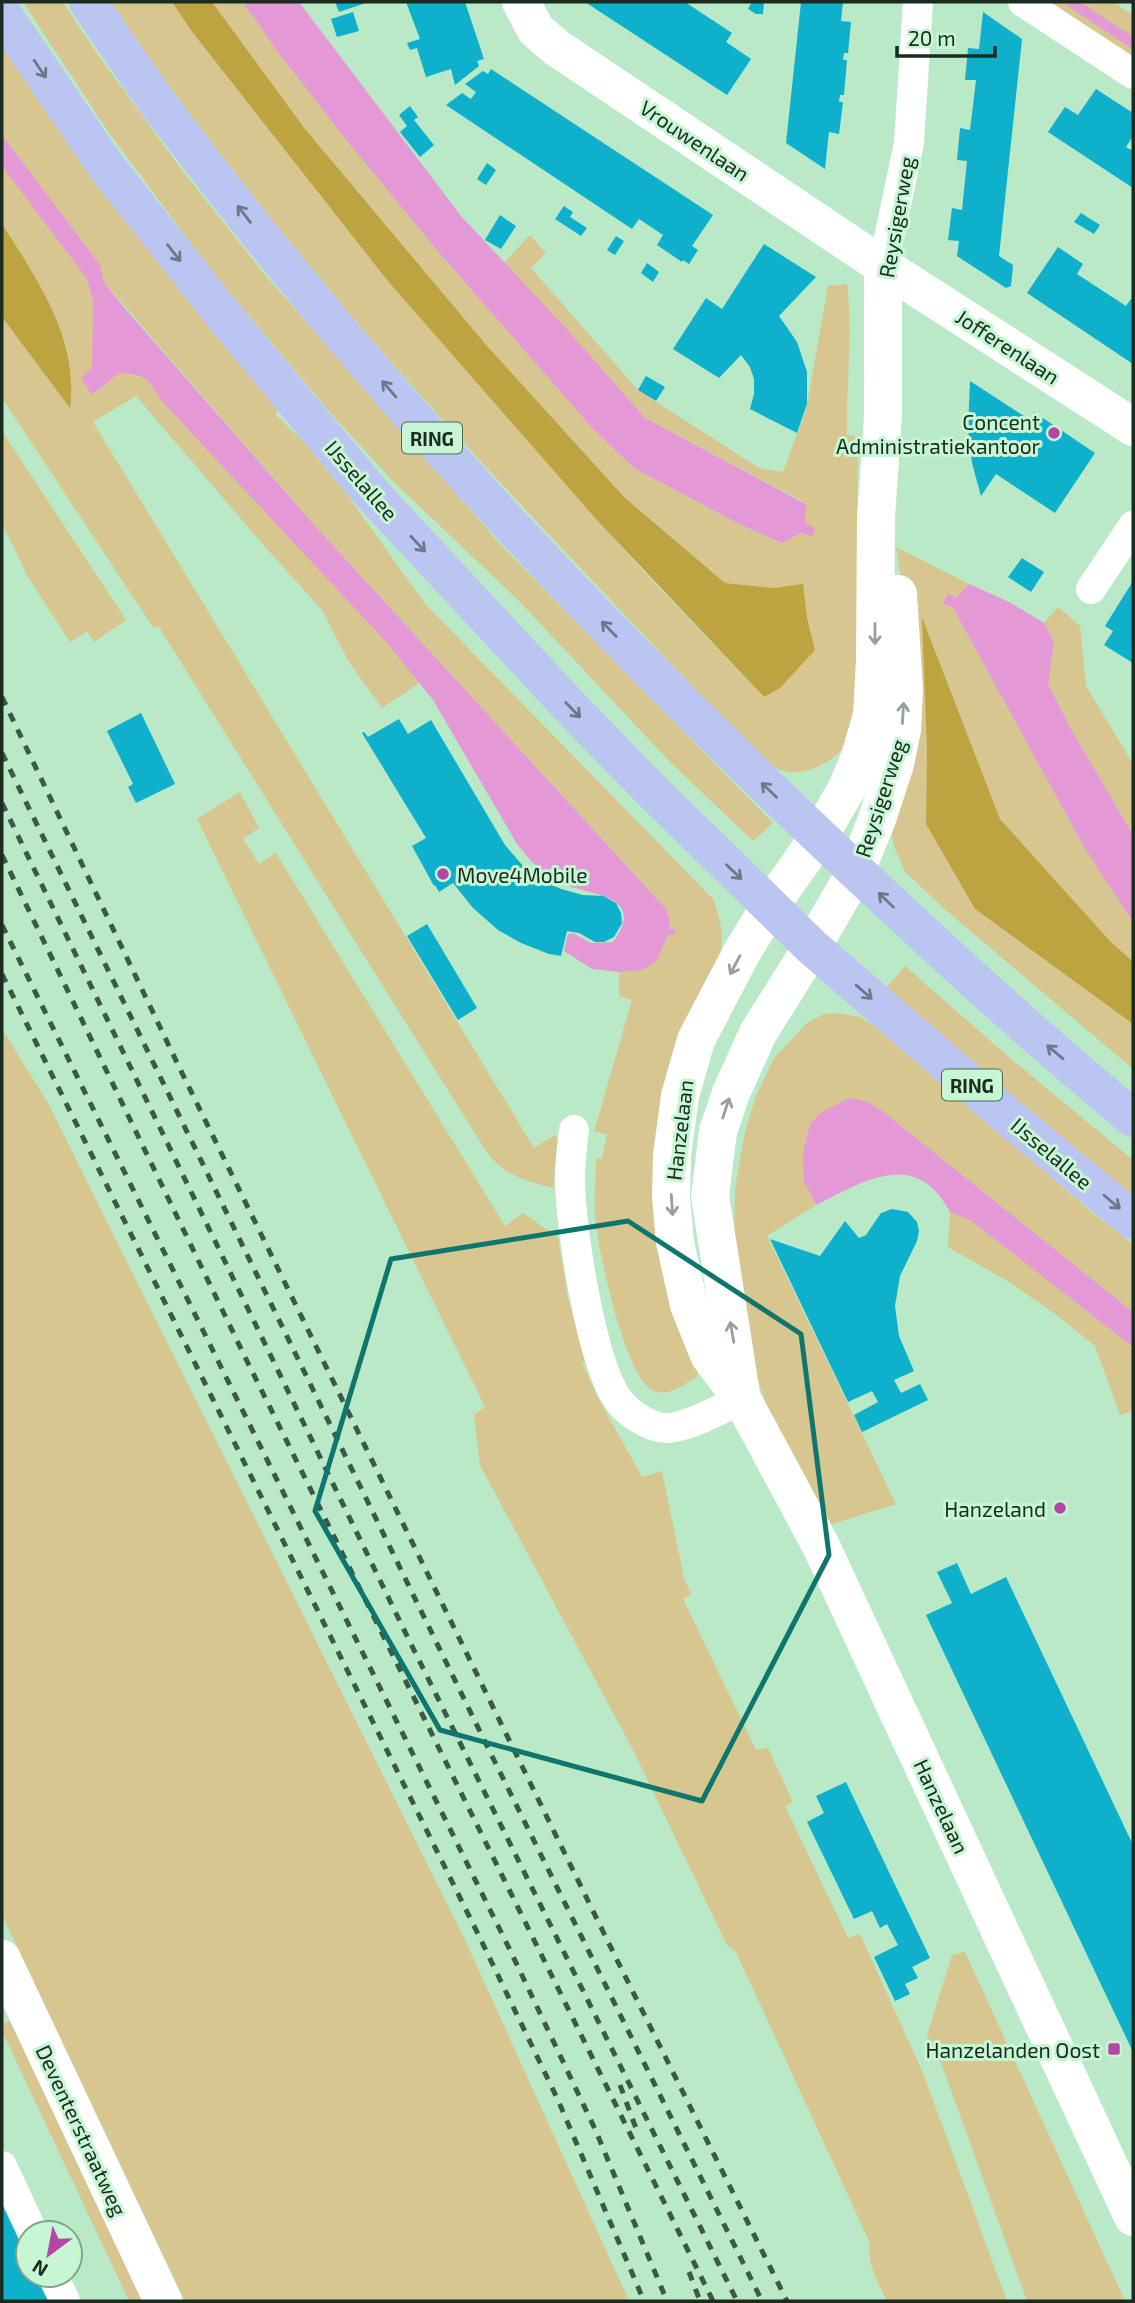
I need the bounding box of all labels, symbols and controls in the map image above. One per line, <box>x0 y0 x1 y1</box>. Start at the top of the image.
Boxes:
scale bar <box>897 14 995 58</box>
text: 20 m <box>908 25 956 50</box>
one-way arrow <box>33 59 47 79</box>
street label: Vrouwenlaan <box>636 94 754 186</box>
street label: Reysigerweg <box>873 154 919 280</box>
one-way arrow <box>236 205 252 223</box>
one-way arrow <box>166 243 181 262</box>
street label: Jofferenlaan <box>952 303 1064 389</box>
one-way arrow <box>381 380 397 398</box>
place label: Concent Administratiekantoor <box>836 409 1041 458</box>
road number: RING <box>402 422 462 453</box>
marker: Concent Administratiekantoor <box>1046 425 1062 441</box>
street label: IJsselallee <box>320 435 404 525</box>
one-way arrow <box>410 535 427 552</box>
one-way arrow <box>600 621 617 638</box>
one-way arrow <box>868 622 882 645</box>
one-way arrow <box>565 701 582 718</box>
one-way arrow <box>896 701 909 724</box>
street label: Reysigerweg <box>849 736 911 860</box>
one-way arrow <box>761 782 778 799</box>
place label: Move4Mobile <box>457 862 587 887</box>
one-way arrow <box>725 863 742 880</box>
marker: Move4Mobile <box>435 866 451 882</box>
one-way arrow <box>878 892 895 909</box>
one-way arrow <box>728 954 741 975</box>
one-way arrow <box>855 984 873 1000</box>
one-way arrow <box>1046 1044 1064 1060</box>
road number: RING <box>942 1070 1002 1100</box>
street label: Hanzelaan <box>660 1078 698 1182</box>
one-way arrow <box>721 1097 733 1119</box>
street label: IJsselallee <box>1006 1112 1098 1194</box>
one-way arrow <box>666 1193 679 1215</box>
one-way arrow <box>1102 1195 1120 1210</box>
one-way arrow <box>724 1321 738 1344</box>
place label: Hanzeland <box>944 1496 1046 1521</box>
marker: Hanzeland <box>1052 1500 1068 1516</box>
street label: Hanzelaan <box>909 1755 975 1857</box>
place label: Hanzelanden Oost <box>925 2037 1100 2062</box>
street label: Deventerstraatweg <box>31 2041 133 2220</box>
marker: Hanzelanden Oost <box>1106 2041 1122 2057</box>
north arrow <box>14 2219 84 2289</box>
text: N <box>28 2255 52 2282</box>

